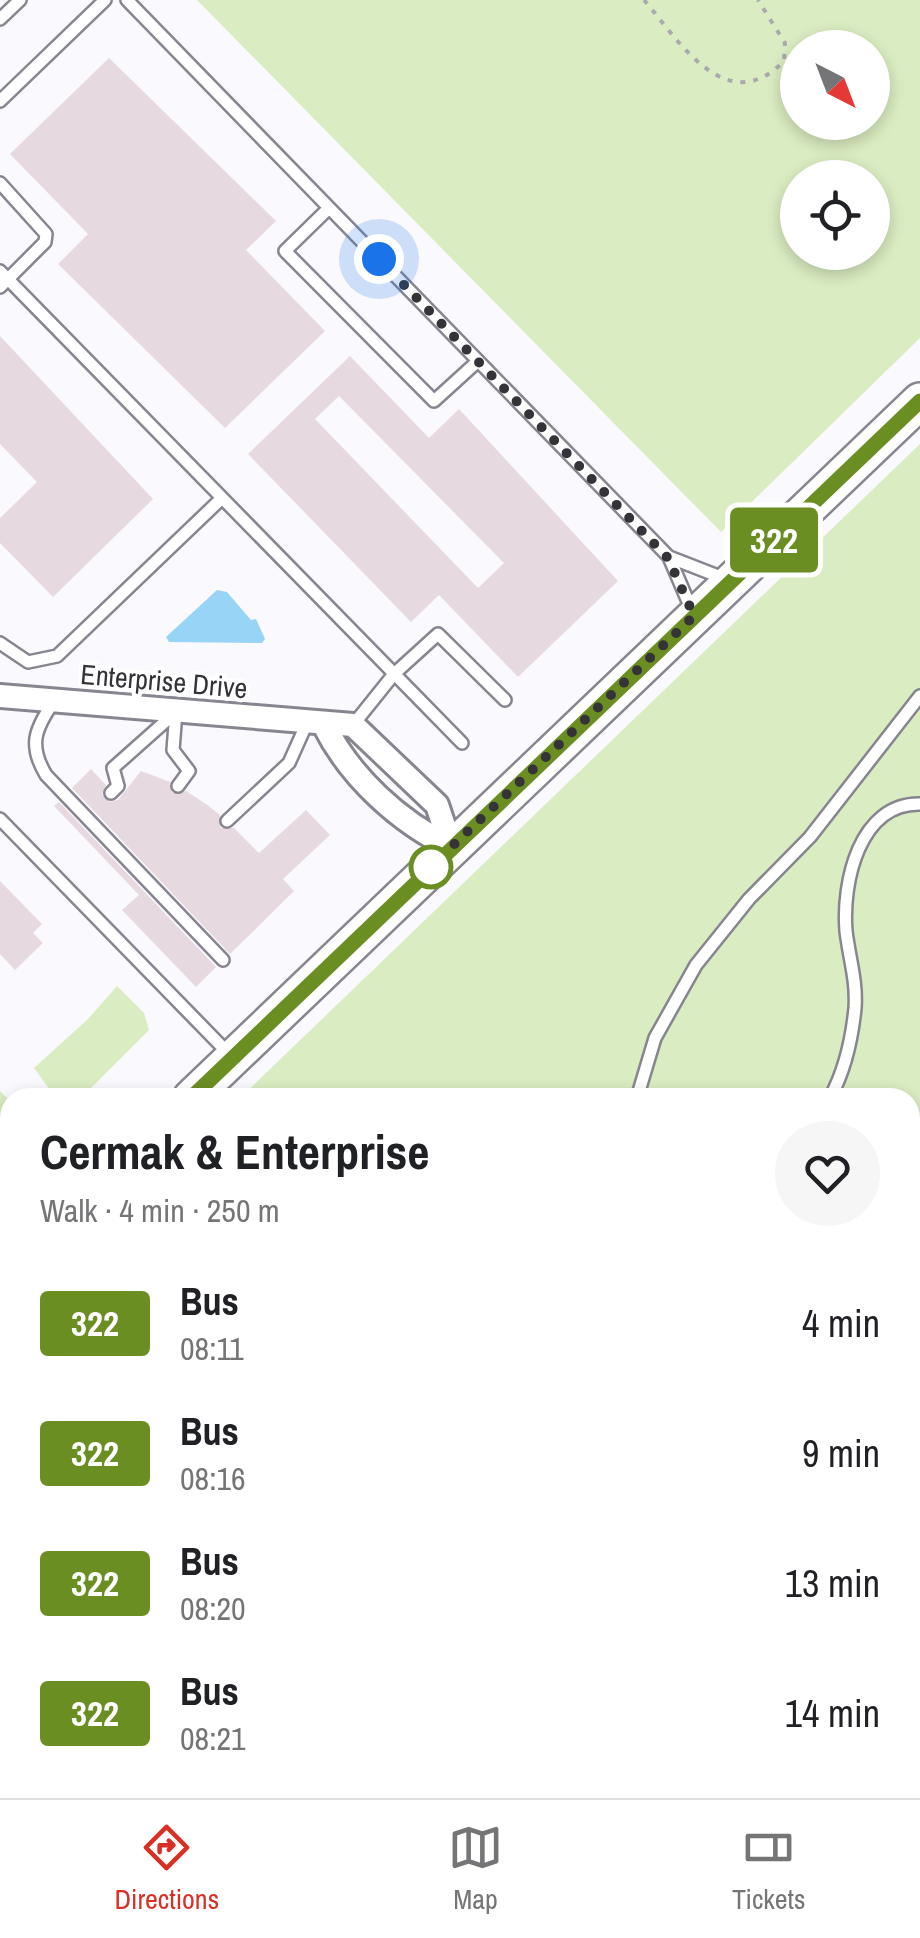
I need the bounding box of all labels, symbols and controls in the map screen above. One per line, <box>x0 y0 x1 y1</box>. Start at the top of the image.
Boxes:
north arrow <box>780 30 890 140</box>
map controls <box>780 30 890 270</box>
button: locate <box>780 160 890 270</box>
your location <box>354 234 404 284</box>
line badge: 322 <box>716 508 832 572</box>
text: 322 <box>750 517 798 564</box>
street label: Enterprise Drive <box>79 655 249 707</box>
unlabelled marker <box>410 846 452 888</box>
text: Cermak & Enterprise <box>40 1119 429 1184</box>
button: heart <box>775 1121 880 1226</box>
text: Walk · 4 min · 250 m <box>40 1189 280 1232</box>
text: Bus <box>180 1276 239 1327</box>
text: 4 min <box>802 1298 880 1349</box>
text: 322 <box>71 1300 119 1347</box>
text: 08:11 <box>180 1327 244 1370</box>
text: Bus <box>180 1406 239 1457</box>
text: 9 min <box>802 1428 880 1479</box>
text: 322 <box>71 1430 119 1477</box>
text: 08:16 <box>180 1457 246 1500</box>
text: Bus <box>180 1536 239 1587</box>
text: 13 min <box>785 1558 880 1609</box>
text: 322 <box>71 1560 119 1607</box>
text: 08:20 <box>180 1587 246 1630</box>
text: Bus <box>180 1666 239 1717</box>
text: 14 min <box>785 1688 880 1739</box>
text: 322 <box>71 1690 119 1737</box>
text: 08:21 <box>180 1717 246 1760</box>
tab: Directions <box>114 1820 219 1918</box>
tab: Map <box>448 1820 503 1918</box>
tab: Tickets <box>732 1820 806 1918</box>

